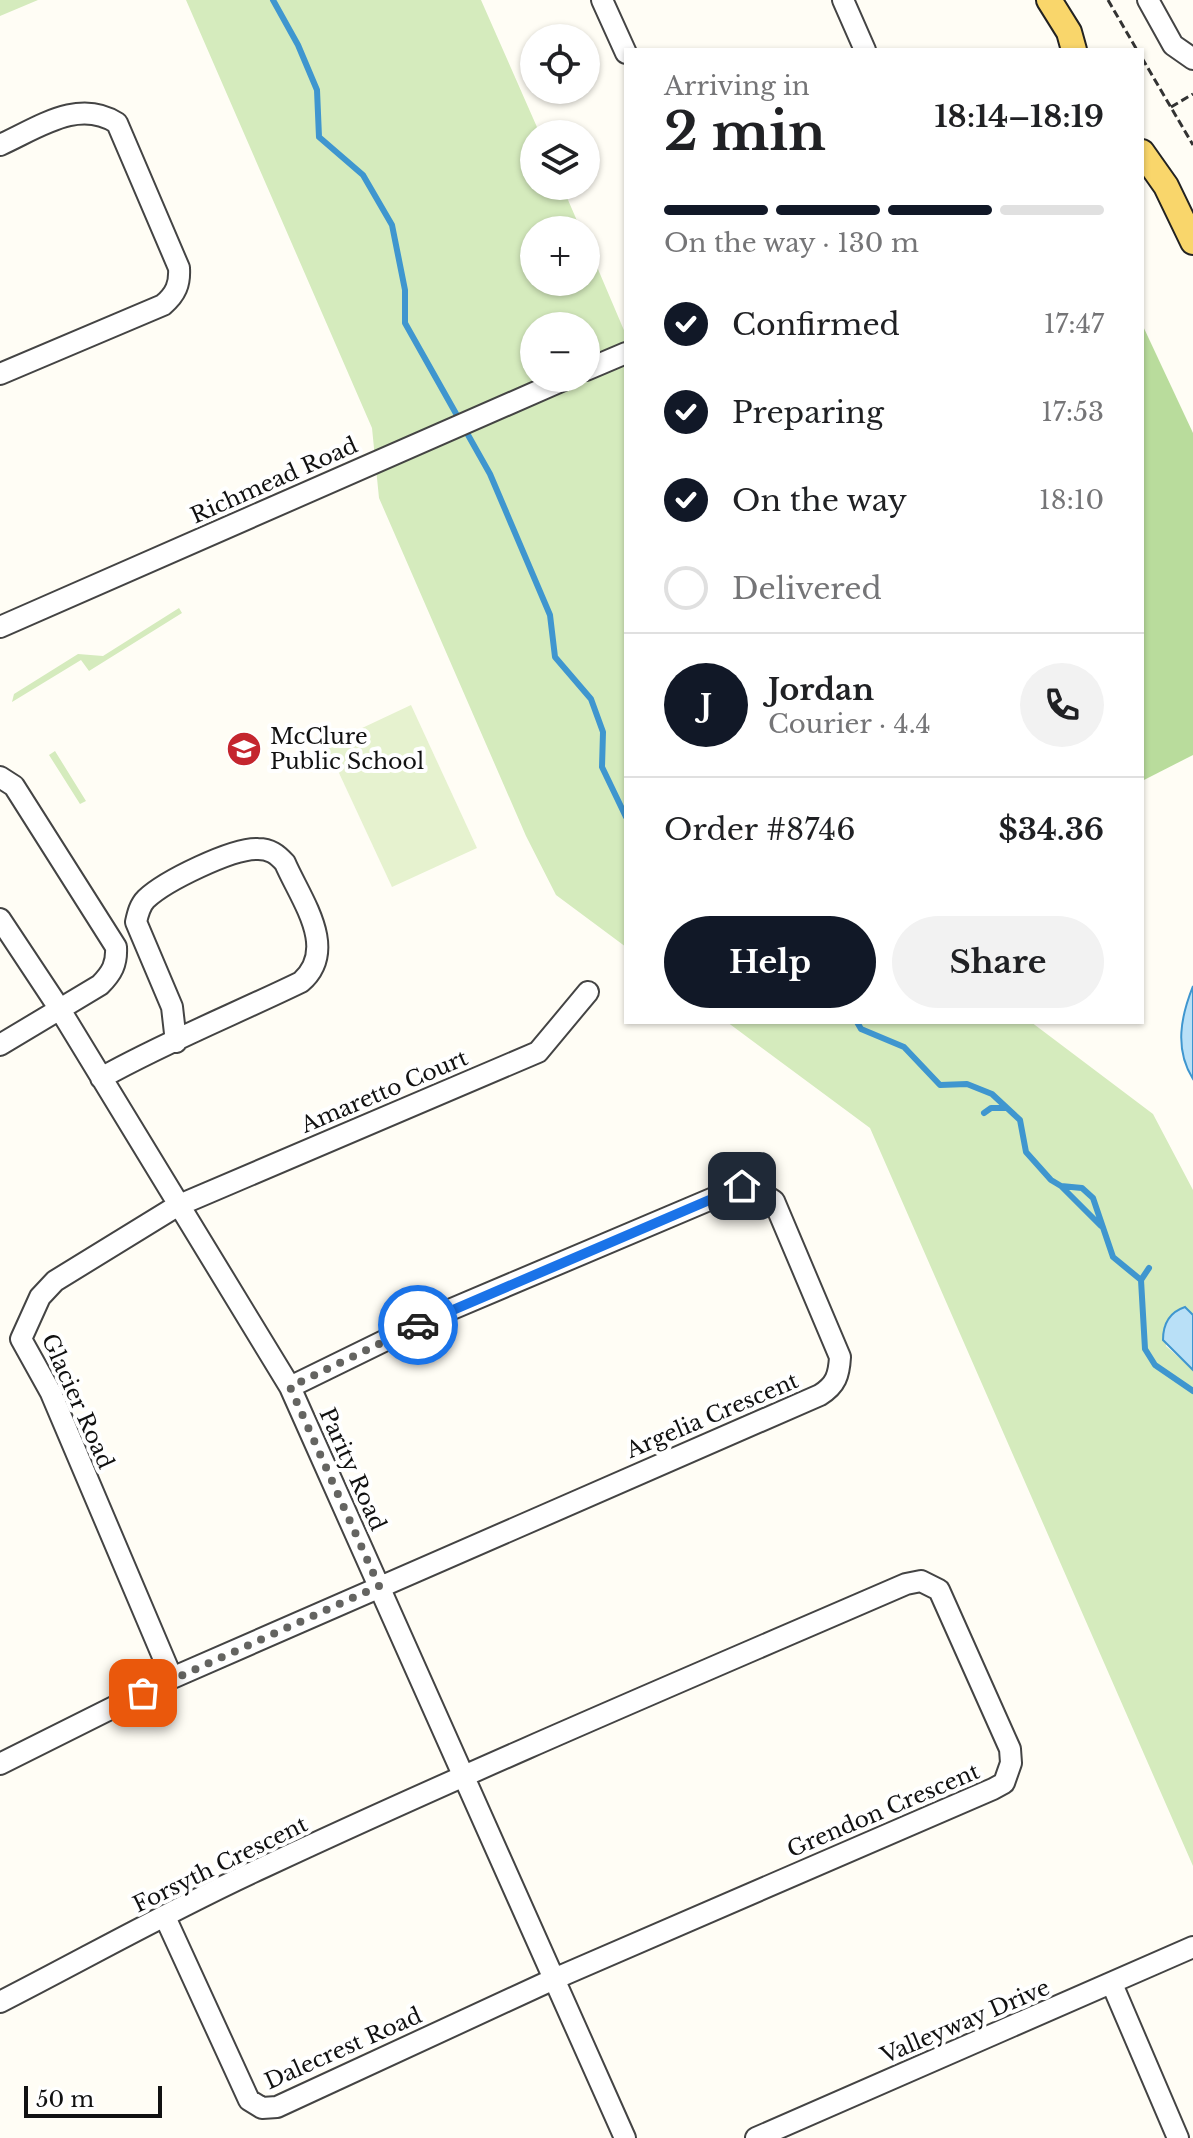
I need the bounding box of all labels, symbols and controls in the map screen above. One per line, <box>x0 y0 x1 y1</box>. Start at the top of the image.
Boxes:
map controls <box>520 24 600 392</box>
button: locate <box>520 24 600 104</box>
text: Arriving in <box>664 70 810 102</box>
text: 18:14–18:19 <box>935 98 1104 135</box>
text: 2 min <box>664 100 826 164</box>
button: layers <box>520 120 600 200</box>
button: + <box>520 216 600 296</box>
text: On the way · 130 m <box>664 227 919 259</box>
icon: check <box>664 302 708 346</box>
text: Confirmed <box>732 306 900 343</box>
text: 17:47 <box>1044 308 1104 340</box>
button: − <box>520 312 600 392</box>
icon: check <box>664 390 708 434</box>
text: Preparing <box>732 394 884 431</box>
text: 17:53 <box>1041 396 1104 428</box>
street label: Richmead Road <box>187 431 362 529</box>
icon: check <box>664 478 708 522</box>
text: On the way <box>732 482 907 519</box>
text: 18:10 <box>1039 484 1104 516</box>
text: Delivered <box>732 570 882 607</box>
button: phone <box>1020 663 1104 747</box>
text: Jordan <box>768 671 874 708</box>
text: J <box>700 687 712 724</box>
text: Courier · 4.4 <box>768 708 931 740</box>
place label: McClure Public School <box>270 723 424 775</box>
school or university icon: McClure Public School <box>225 730 263 768</box>
text: Order #8746 <box>664 811 855 848</box>
text: $34.36 <box>999 811 1104 848</box>
button: Help <box>664 916 876 1008</box>
button: Share <box>892 916 1104 1008</box>
street label: Amaretto Court <box>296 1044 472 1139</box>
pin <box>708 1152 776 1220</box>
icon: home <box>720 1164 764 1208</box>
courier <box>378 1285 458 1365</box>
icon: car <box>396 1303 440 1347</box>
street label: Glacier Road <box>36 1329 119 1473</box>
street label: Argelia Crescent <box>621 1367 803 1464</box>
street label: Parity Road <box>313 1404 392 1535</box>
pin <box>109 1659 177 1727</box>
icon: bag <box>121 1671 165 1715</box>
street label: Grendon Crescent <box>783 1757 984 1863</box>
street label: Forsyth Crescent <box>129 1810 312 1918</box>
street label: Valleyway Drive <box>876 1974 1054 2070</box>
street label: Dalecrest Road <box>260 2002 426 2095</box>
scale bar <box>24 2082 162 2118</box>
text: 50 m <box>36 2086 94 2113</box>

